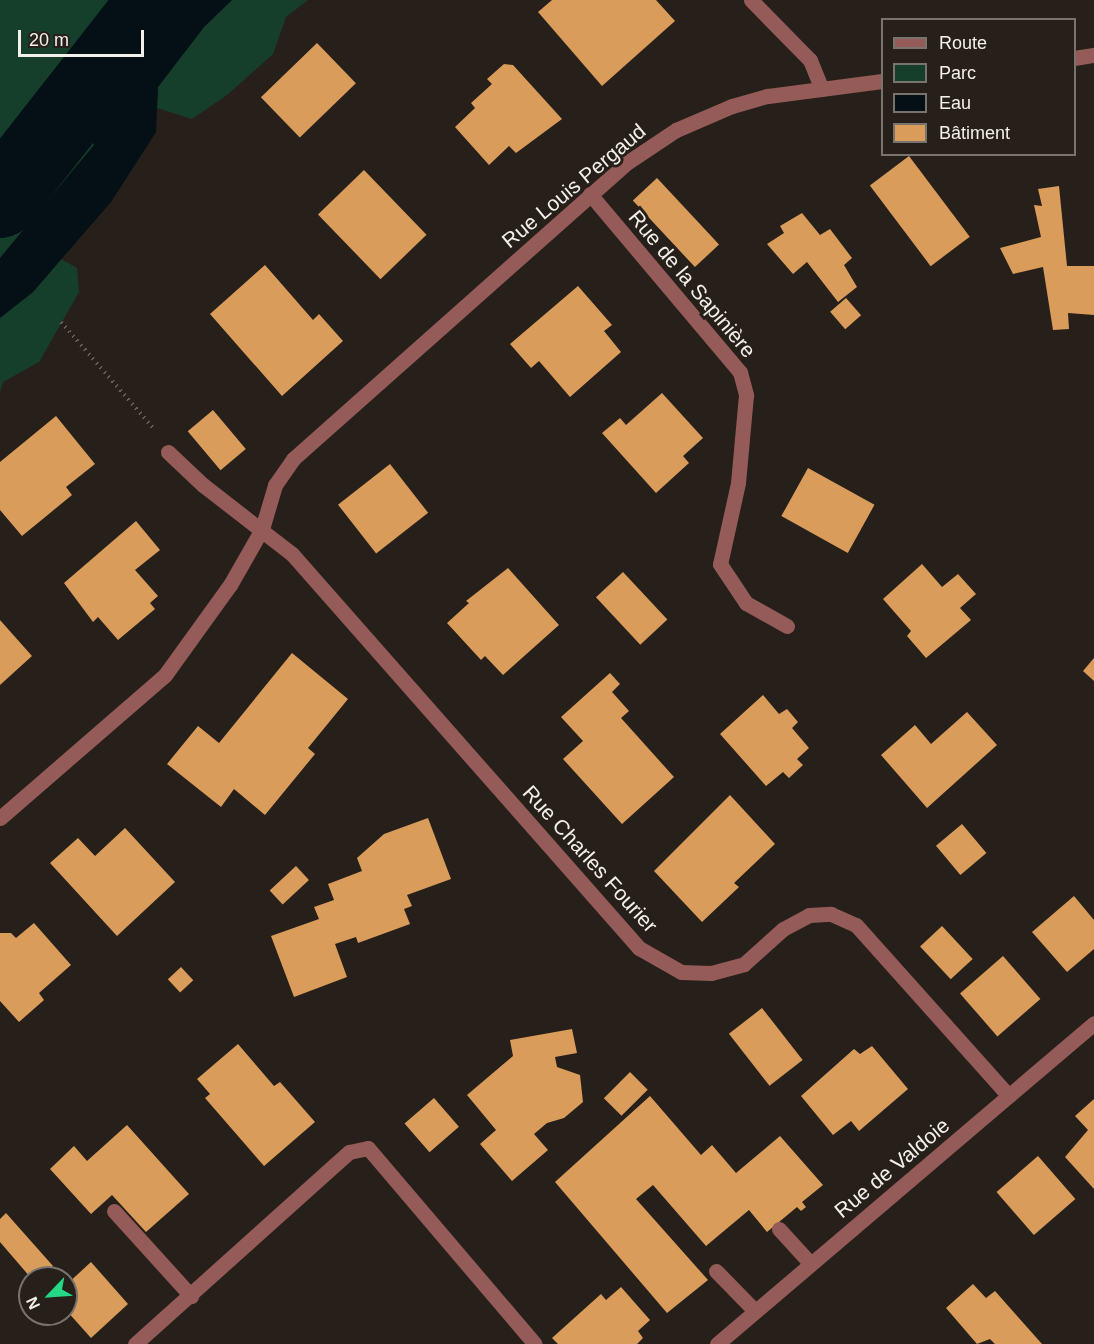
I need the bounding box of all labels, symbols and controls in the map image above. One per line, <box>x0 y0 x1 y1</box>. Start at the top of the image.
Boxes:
scale bar <box>21 18 147 56</box>
legend <box>881 18 1076 156</box>
text: 20 m <box>29 30 69 50</box>
text: Route <box>939 33 987 53</box>
text: Parc <box>939 63 976 83</box>
text: Eau <box>939 93 971 113</box>
street label: Rue Louis Pergaud <box>497 119 651 253</box>
text: Bâtiment <box>939 123 1010 143</box>
street label: Rue de la Sapinière <box>623 205 761 363</box>
street label: Rue Charles Fourier <box>517 780 663 938</box>
street label: Rue de Valdoie <box>829 1113 955 1223</box>
north arrow <box>18 1266 78 1326</box>
text: N <box>23 1294 43 1312</box>

